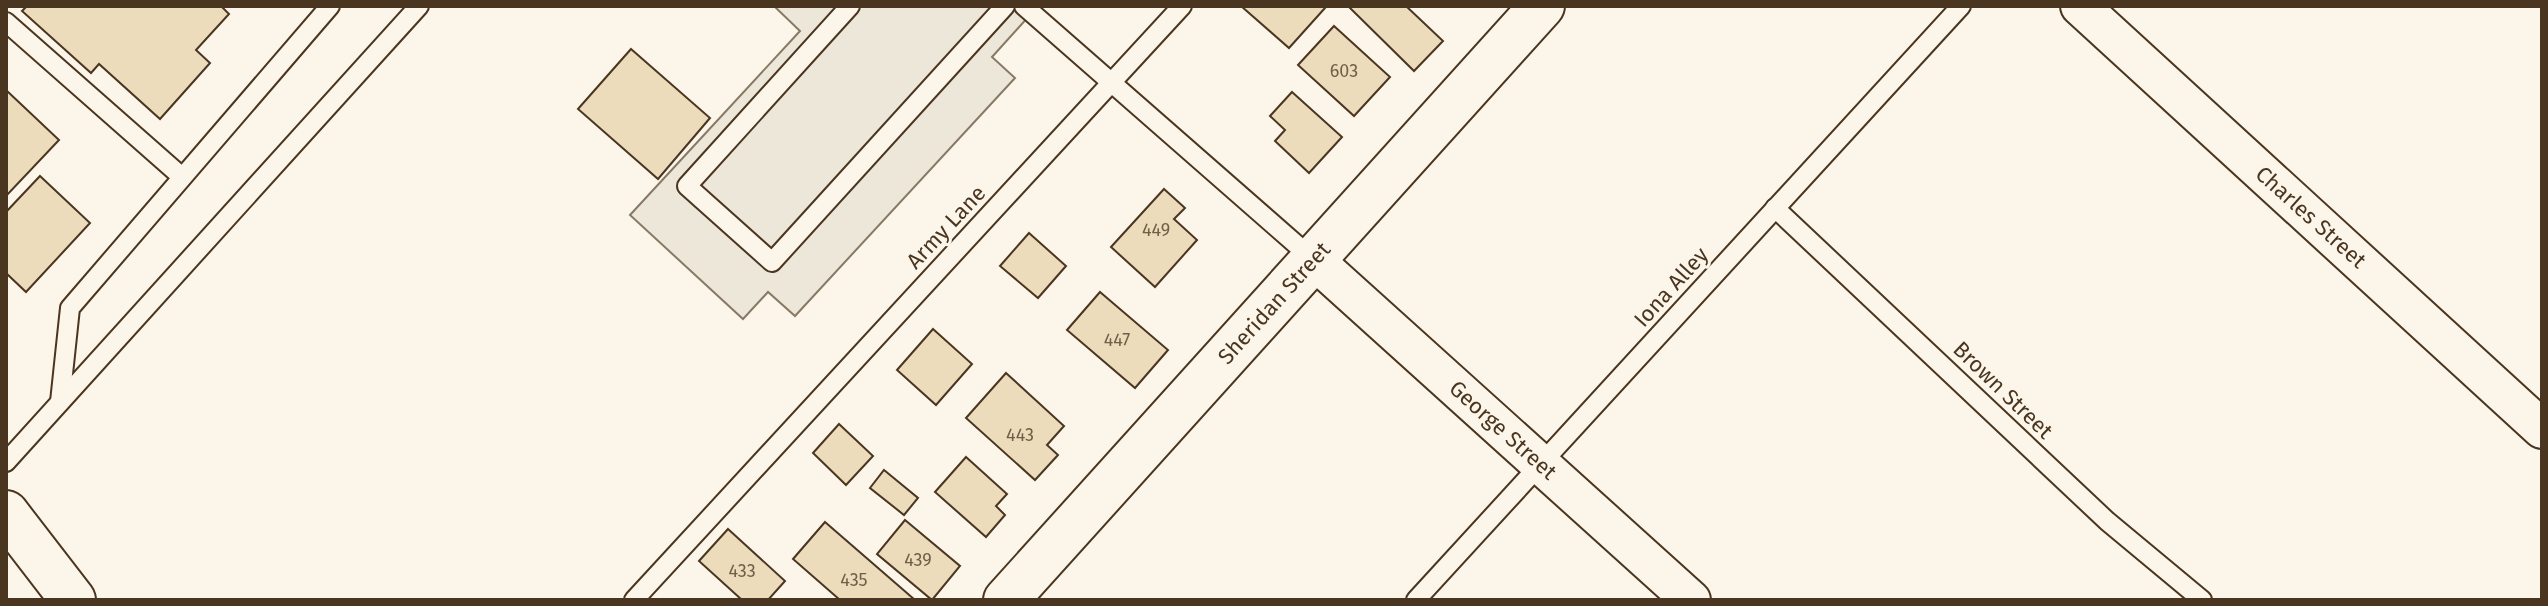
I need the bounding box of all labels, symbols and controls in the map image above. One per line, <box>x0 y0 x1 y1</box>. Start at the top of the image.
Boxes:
house number: 603 <box>1330 60 1358 82</box>
street label: Charles Street <box>2250 160 2372 274</box>
street label: Army Lane <box>901 180 991 274</box>
house number: 449 <box>1142 219 1170 241</box>
street label: Sheridan Street <box>1212 236 1336 370</box>
street label: Iona Alley <box>1628 241 1714 333</box>
house number: 447 <box>1104 329 1130 351</box>
street label: Brown Street <box>1947 336 2059 444</box>
street label: George Street <box>1444 375 1562 485</box>
house number: 443 <box>1006 424 1034 446</box>
house number: 439 <box>904 549 932 571</box>
house number: 433 <box>728 560 756 582</box>
house number: 435 <box>840 569 868 591</box>

